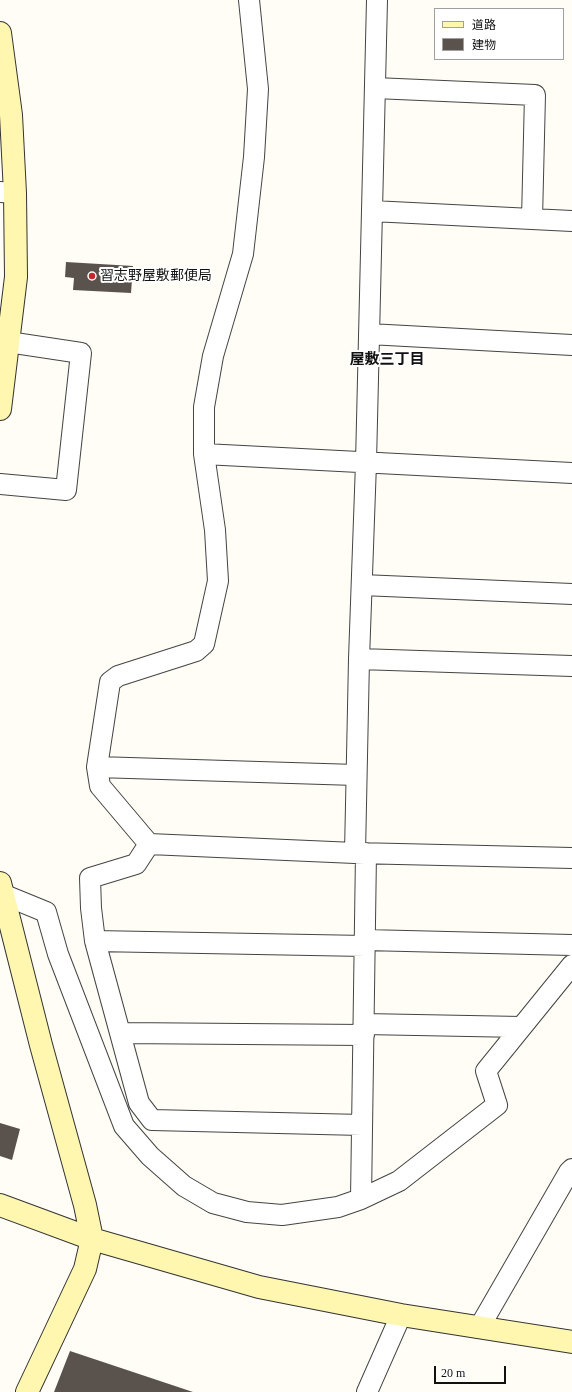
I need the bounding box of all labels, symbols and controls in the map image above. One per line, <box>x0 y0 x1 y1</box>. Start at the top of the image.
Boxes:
legend <box>434 8 564 60</box>
text: 道路 <box>472 18 496 32</box>
text: 建物 <box>472 38 496 52</box>
place label: 習志野屋敷郵便局 <box>100 268 212 284</box>
marker: 習志野屋敷郵便局 <box>87 271 97 281</box>
district label: 屋敷三丁目 <box>350 351 424 369</box>
scale bar <box>436 1358 508 1384</box>
text: 20 m <box>441 1366 465 1380</box>

